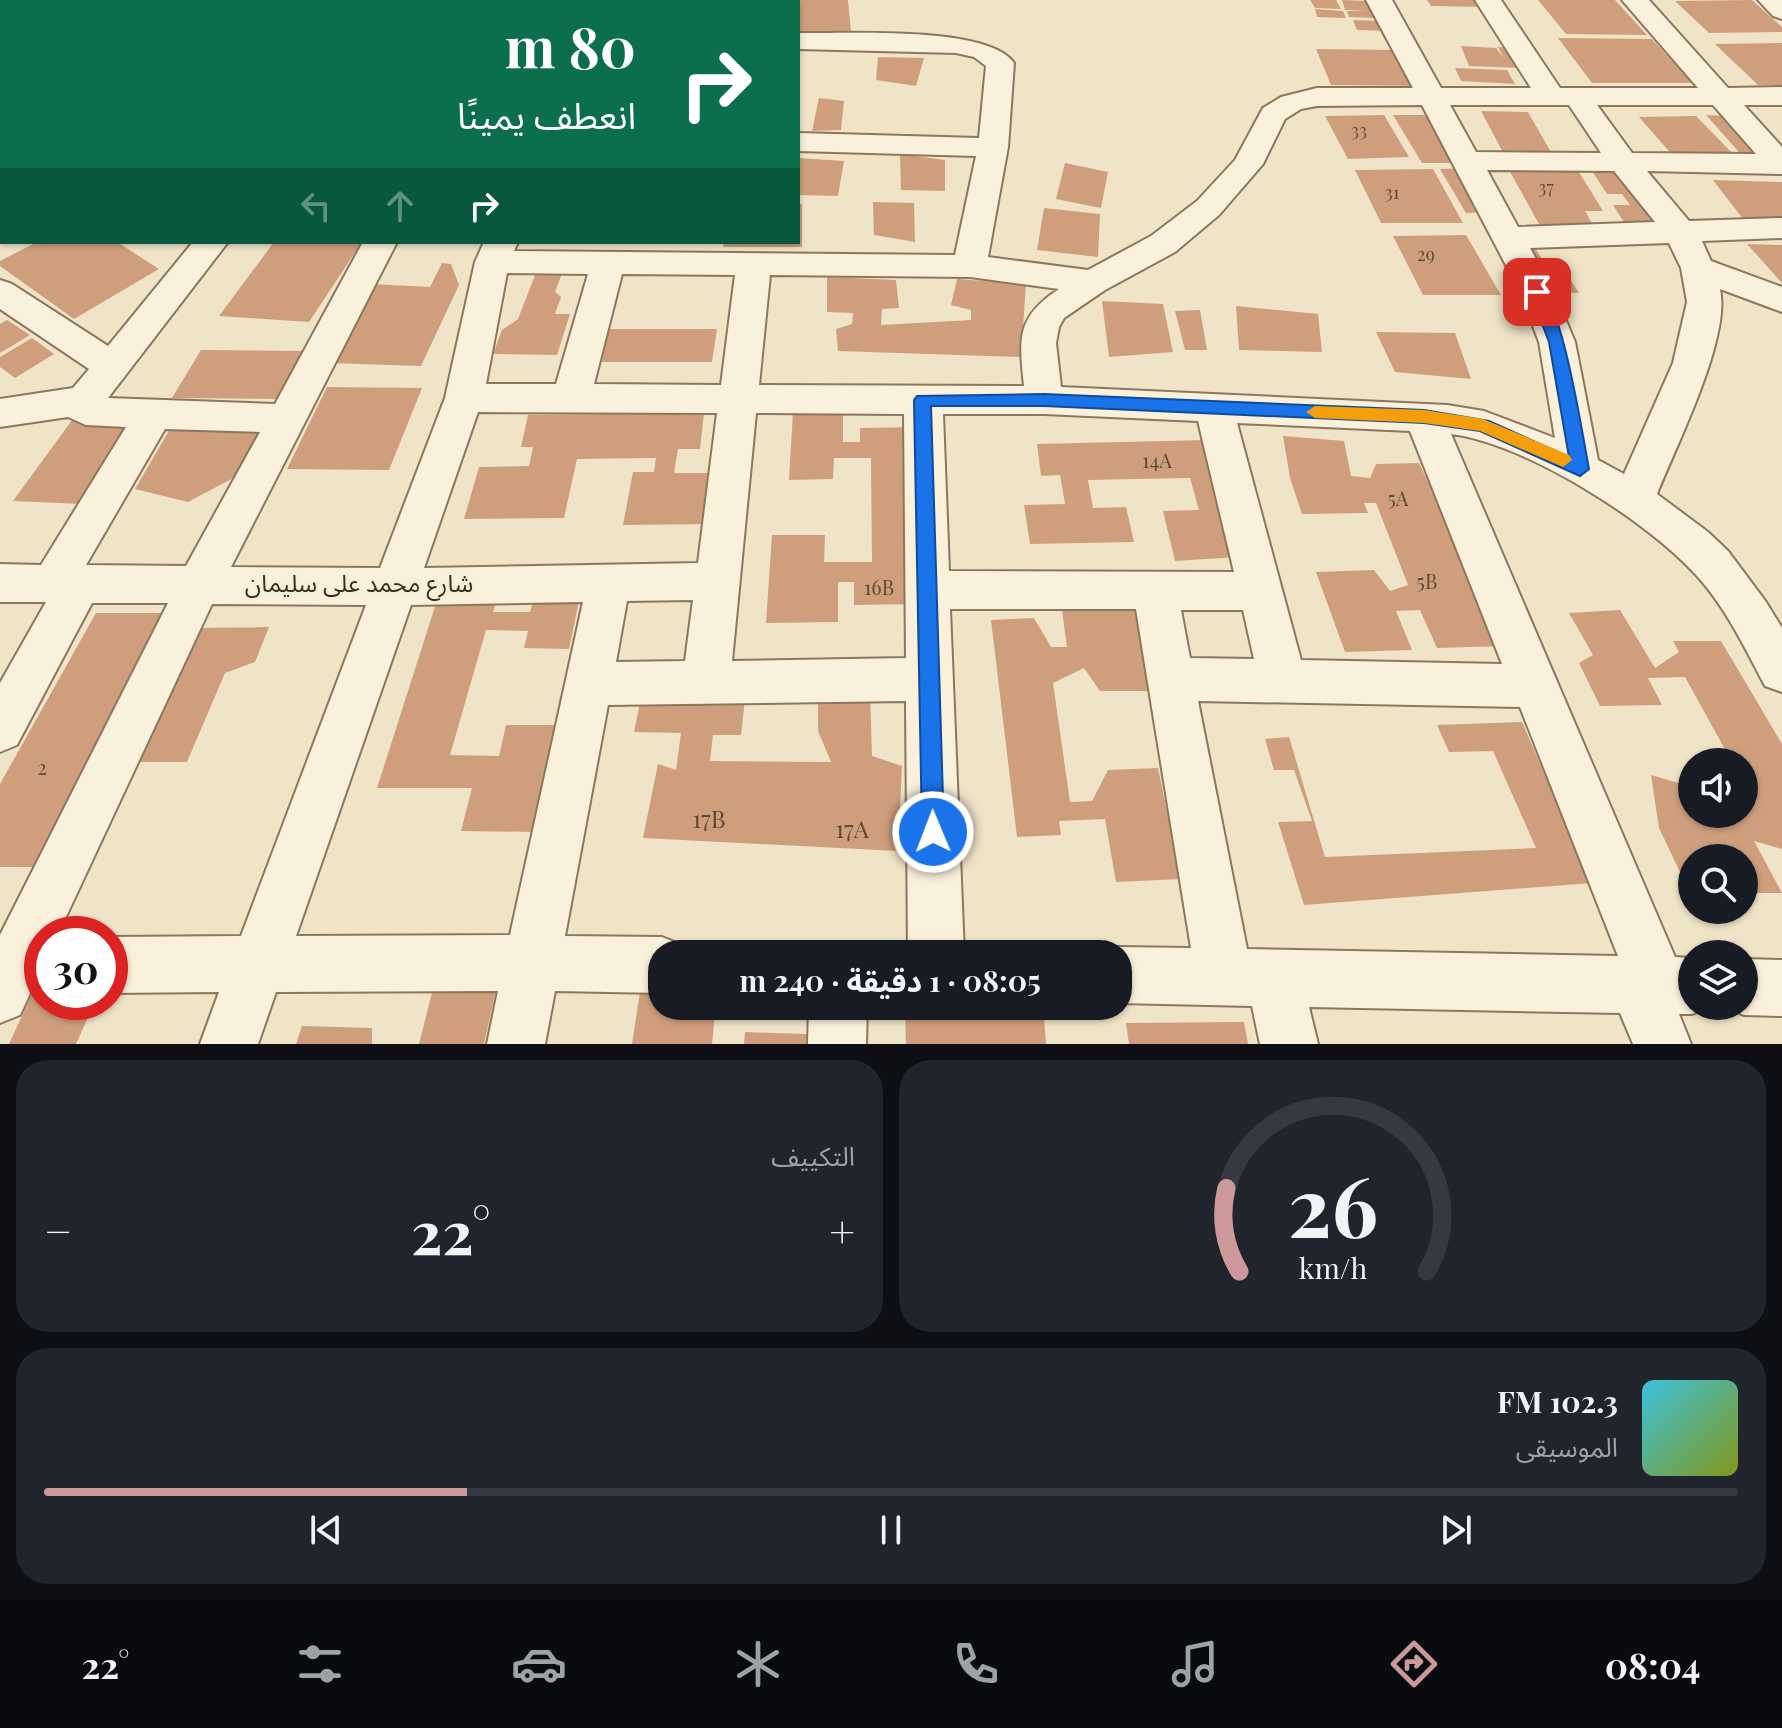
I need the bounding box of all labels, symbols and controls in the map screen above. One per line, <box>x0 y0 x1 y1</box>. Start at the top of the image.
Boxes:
text: 80 m <box>505 8 636 83</box>
icon: right <box>664 32 768 136</box>
text: انعطف يمينًا <box>457 90 636 138</box>
house number: 33 <box>1351 118 1367 142</box>
house number: 37 <box>1538 175 1554 199</box>
house number: 31 <box>1385 180 1400 204</box>
icon: left <box>294 184 338 228</box>
icon: ahead <box>378 184 422 228</box>
icon: right <box>462 184 506 228</box>
house number: 29 <box>1417 242 1435 266</box>
pin <box>1503 258 1571 326</box>
icon: arrive <box>1515 270 1559 314</box>
house number: 14A <box>1142 446 1172 473</box>
house number: 5A <box>1388 484 1409 511</box>
street label: شارع محمد على سليمان <box>245 566 473 601</box>
house number: 5B <box>1417 567 1437 594</box>
house number: 16B <box>864 573 894 600</box>
map controls <box>1678 748 1758 1020</box>
button: sound <box>1678 748 1758 828</box>
house number: 2 <box>37 753 47 780</box>
position arrow <box>891 790 975 874</box>
house number: 17B <box>692 802 726 834</box>
house number: 17A <box>835 812 870 844</box>
button: search <box>1678 844 1758 924</box>
speed limit sign: 30 <box>24 916 128 1020</box>
button: layers <box>1678 940 1758 1020</box>
text: 08:05 · 1 دقيقة · 240 m <box>739 960 1041 1000</box>
text: التكييف <box>771 1138 855 1173</box>
text: 26 <box>1287 1148 1378 1259</box>
text: 22° <box>411 1190 491 1270</box>
text: − <box>44 1200 72 1259</box>
text: + <box>829 1200 855 1259</box>
text: km/h <box>1298 1248 1367 1286</box>
text: 102.3 FM <box>1497 1381 1618 1421</box>
text: الموسيقى <box>1516 1429 1618 1464</box>
icon: previous <box>304 1508 348 1552</box>
icon: pause <box>869 1508 913 1552</box>
icon: next <box>1434 1508 1478 1552</box>
icon: filters <box>292 1636 348 1692</box>
icon: car <box>511 1636 567 1692</box>
icon: climate <box>730 1636 786 1692</box>
icon: phone <box>948 1636 1004 1692</box>
icon: music <box>1167 1636 1223 1692</box>
icon: directions <box>1386 1636 1442 1692</box>
text: 22° <box>81 1640 129 1688</box>
text: 08:04 <box>1605 1640 1701 1688</box>

